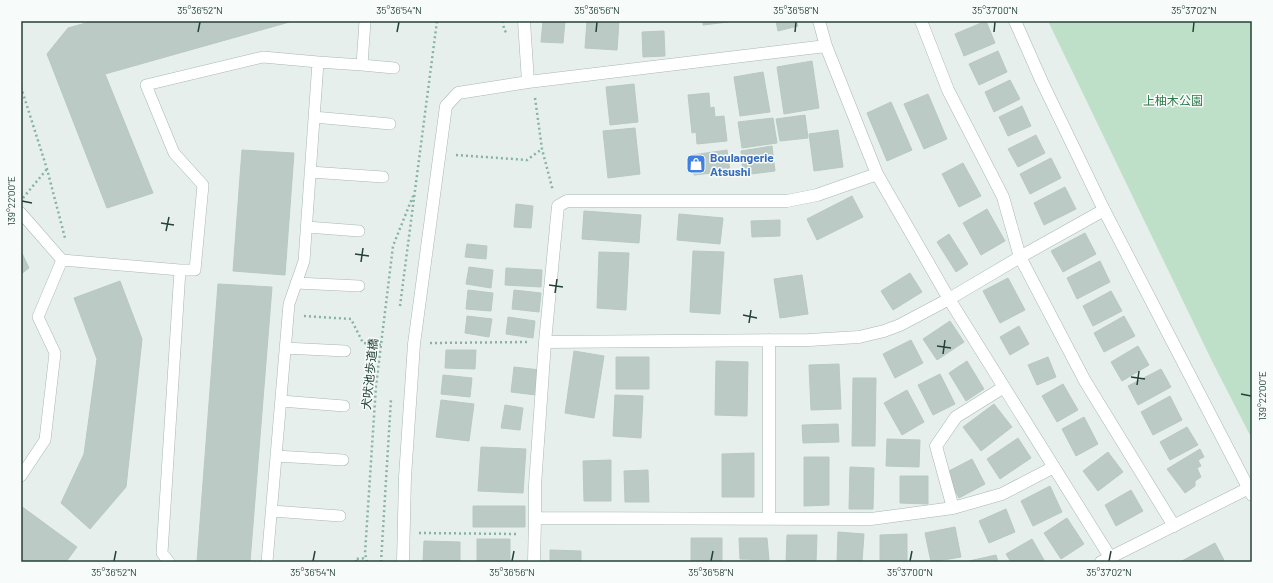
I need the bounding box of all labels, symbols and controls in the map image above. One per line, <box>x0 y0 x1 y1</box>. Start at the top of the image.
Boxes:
text: 35°36'52"N <box>177 4 223 16</box>
text: 35°36'54"N <box>376 4 422 16</box>
text: 35°36'56"N <box>574 4 620 16</box>
text: 35°36'58"N <box>773 4 819 16</box>
text: 35°37'00"N <box>972 4 1018 16</box>
text: 35°37'02"N <box>1171 4 1217 16</box>
park label: 上柚木公園 <box>1143 93 1203 107</box>
place label: Boulangerie Atsushi <box>710 150 774 178</box>
shop icon: Boulangerie Atsushi <box>685 153 707 175</box>
text: 139°22'00"E <box>5 176 17 226</box>
street label: 犬吠池歩道橋 <box>358 337 380 411</box>
text: 139°22'00"E <box>1256 371 1268 421</box>
text: 35°36'52"N <box>91 566 137 578</box>
text: 35°36'54"N <box>290 566 336 578</box>
text: 35°36'56"N <box>489 566 535 578</box>
text: 35°36'58"N <box>688 566 734 578</box>
text: 35°37'00"N <box>887 566 933 578</box>
text: 35°37'02"N <box>1086 566 1132 578</box>

